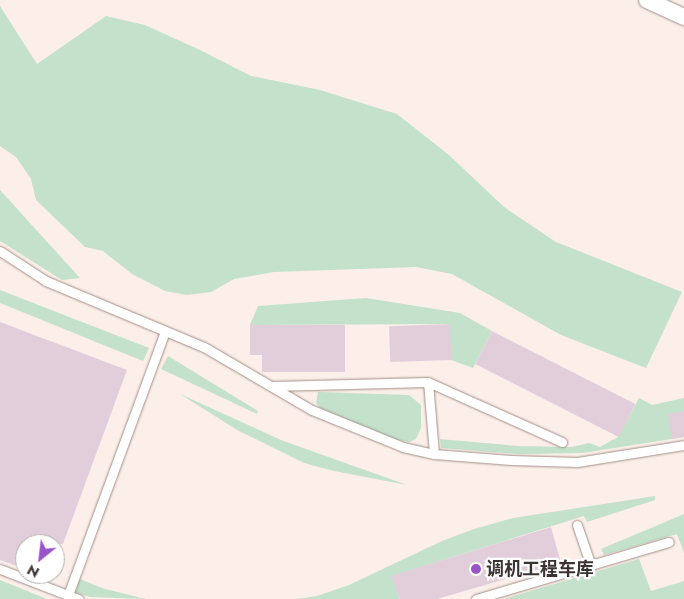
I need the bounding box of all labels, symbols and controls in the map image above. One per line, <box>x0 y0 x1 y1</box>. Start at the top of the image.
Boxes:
north arrow <box>15 534 65 584</box>
place label: 调机工程车库 <box>486 558 594 580</box>
text: N <box>23 560 43 583</box>
marker: 调机工程车库 <box>470 563 482 575</box>

